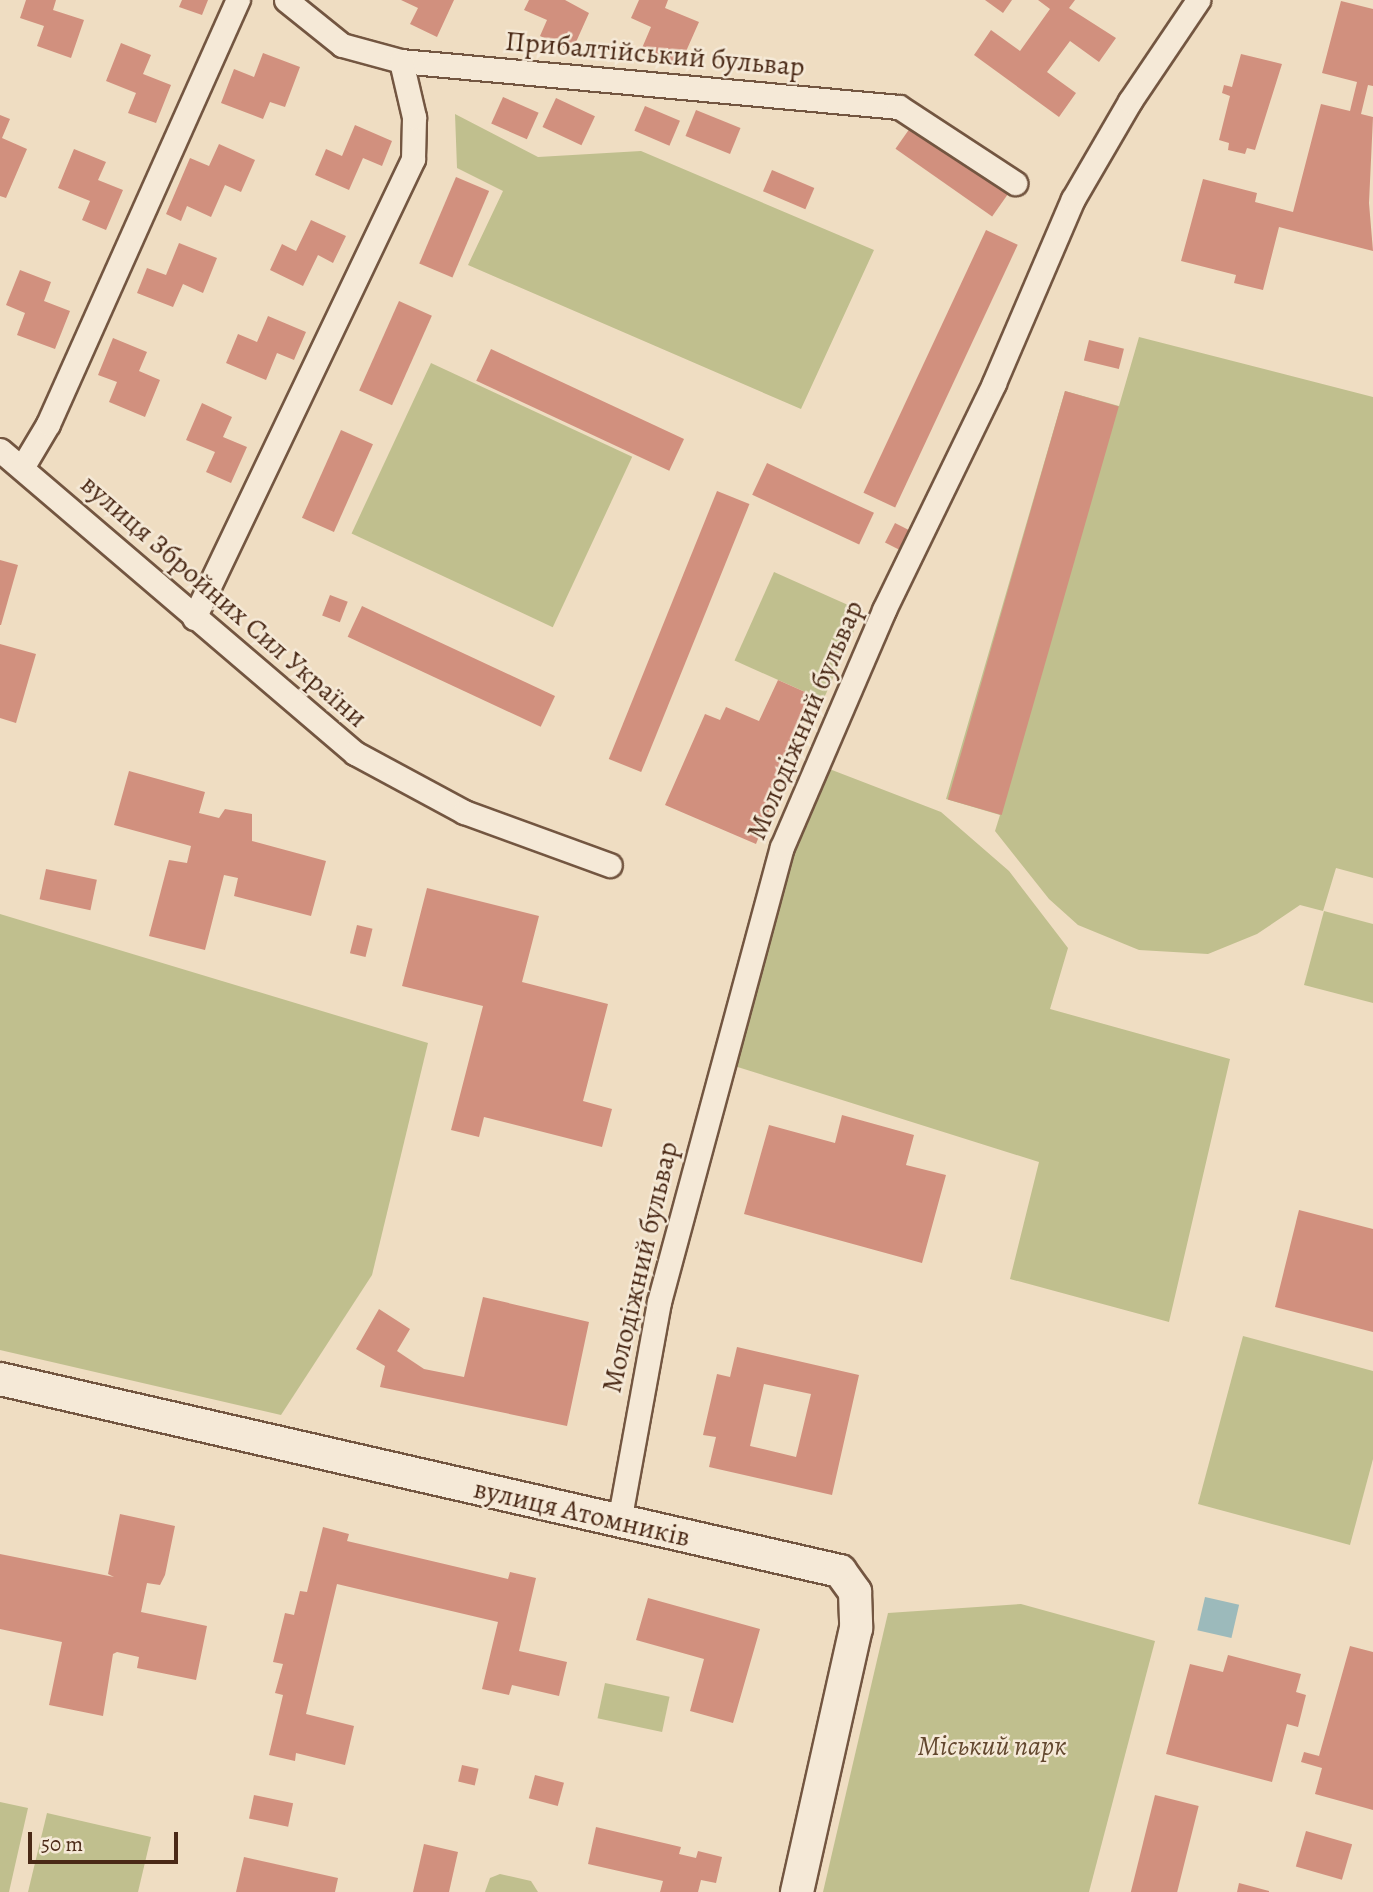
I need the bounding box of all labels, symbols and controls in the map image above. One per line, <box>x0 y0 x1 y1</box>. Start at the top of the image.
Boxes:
street label: Прибалтійський бульвар <box>504 24 806 84</box>
street label: вулиця Збройних Сил України <box>74 467 374 735</box>
street label: Молодіжний бульвар <box>739 595 871 845</box>
street label: Молодіжний бульвар <box>595 1138 685 1396</box>
street label: вулиця Атомників <box>471 1472 693 1554</box>
park label: Міський парк <box>917 1729 1067 1763</box>
scale bar <box>32 1818 182 1862</box>
text: 50 m <box>41 1830 83 1858</box>

